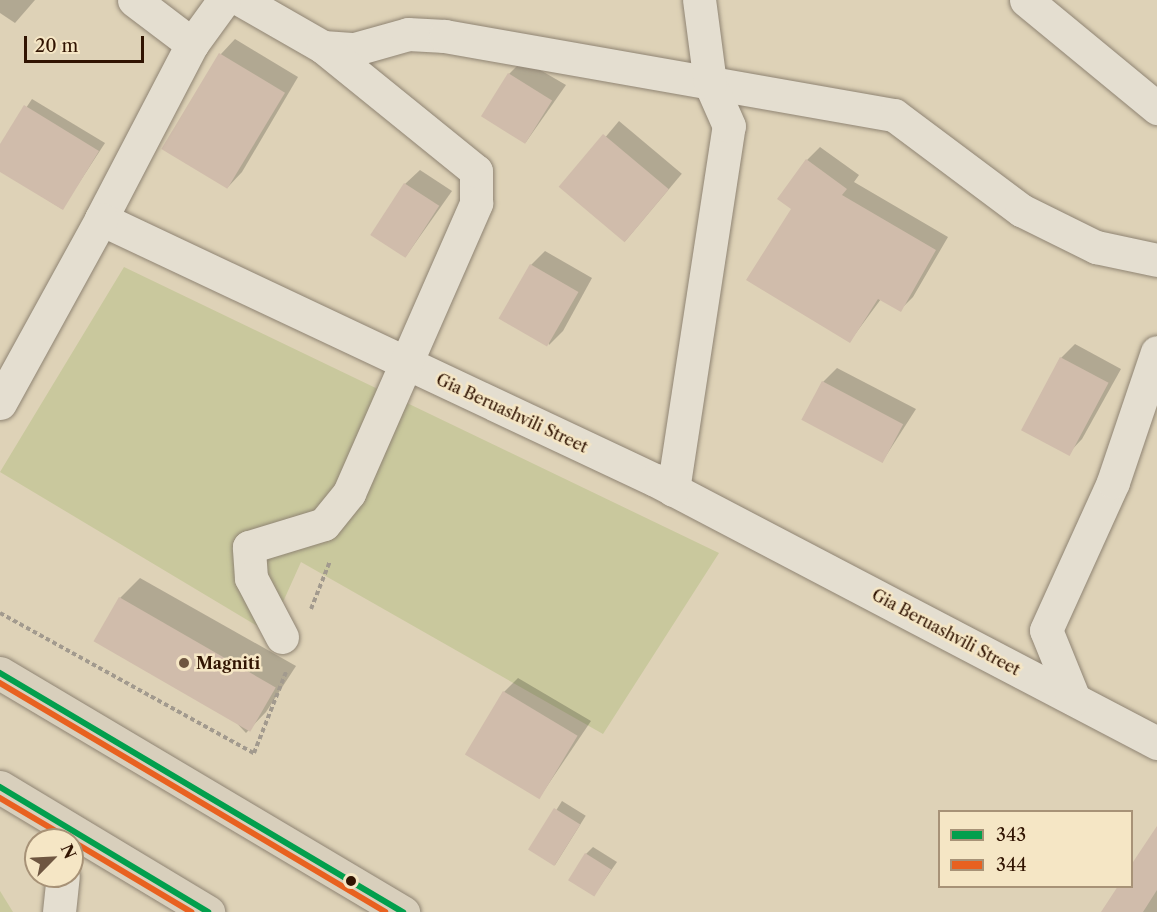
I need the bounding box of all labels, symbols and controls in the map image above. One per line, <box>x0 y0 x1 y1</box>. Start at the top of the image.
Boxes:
scale bar <box>27 24 147 62</box>
text: 20 m <box>35 35 78 57</box>
street label: Gia Beruashvili Street <box>433 369 591 457</box>
street label: Gia Beruashvili Street <box>869 585 1023 679</box>
place label: Magniti <box>196 653 260 673</box>
marker: Magniti <box>177 656 191 670</box>
legend <box>938 810 1133 888</box>
text: 343 <box>996 824 1026 846</box>
north arrow <box>24 828 84 888</box>
text: N <box>57 841 81 862</box>
text: 344 <box>996 854 1027 876</box>
unlabelled marker <box>345 875 357 887</box>

